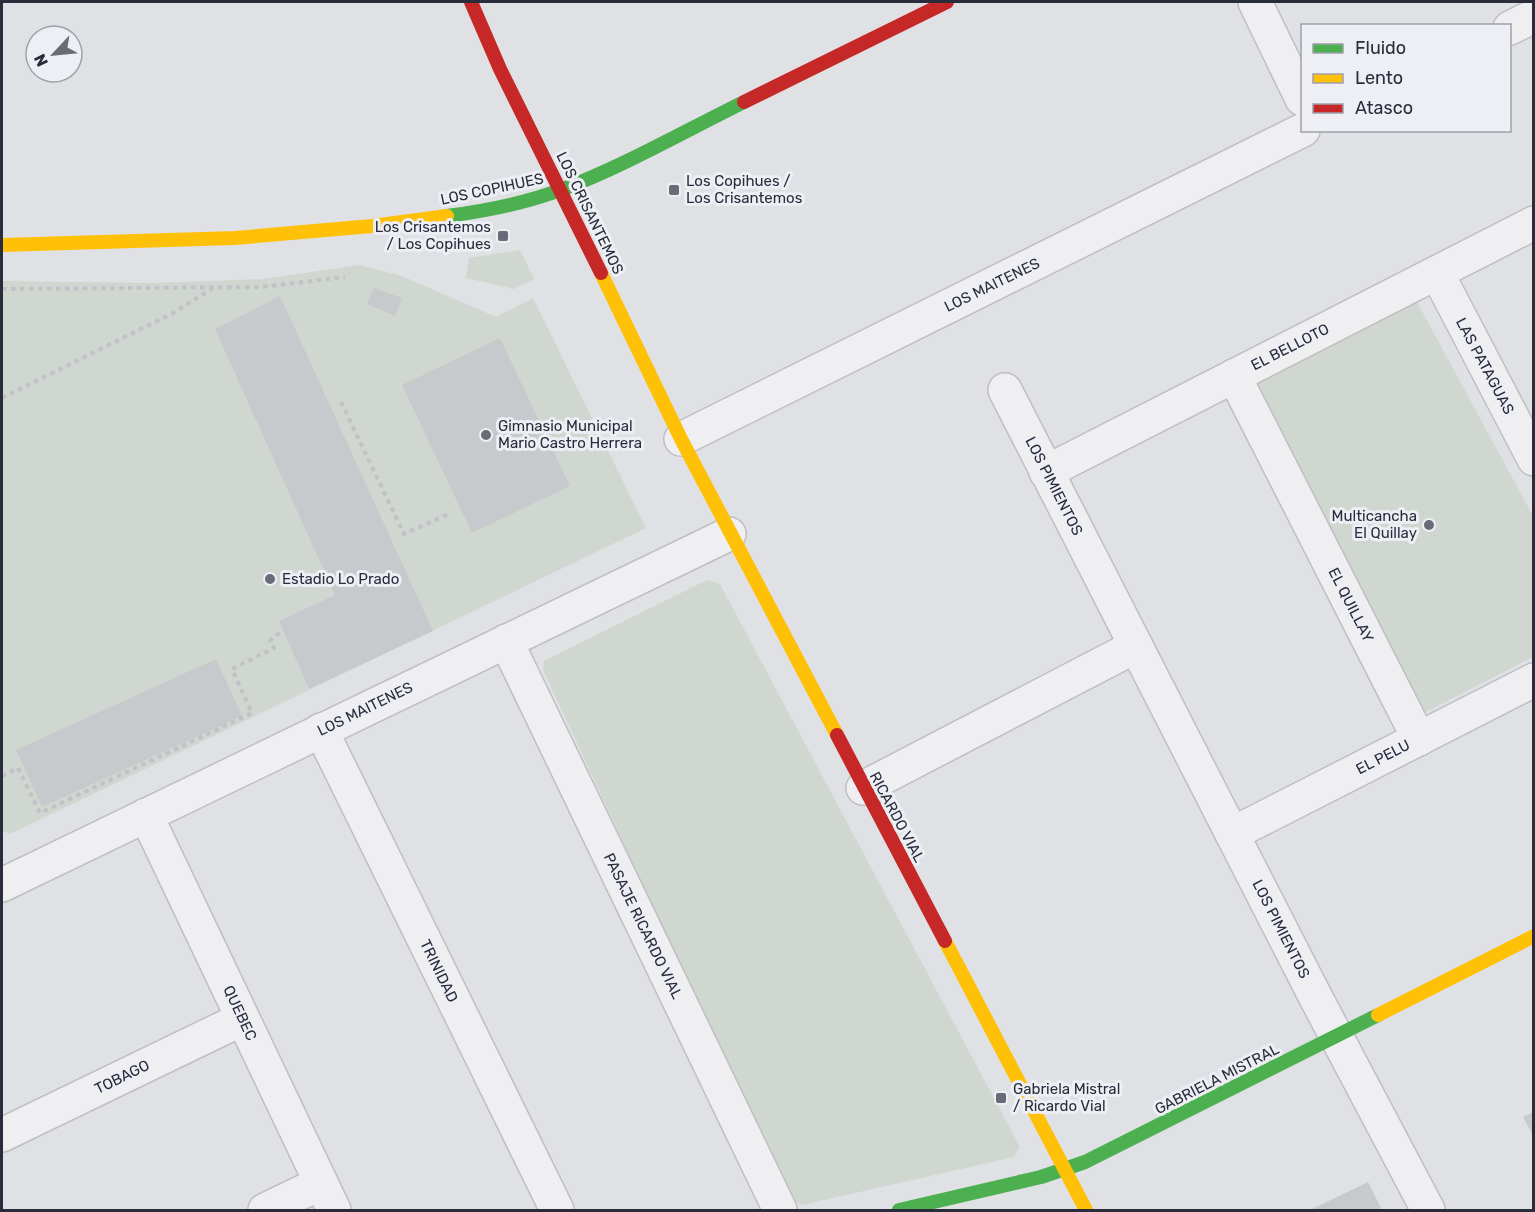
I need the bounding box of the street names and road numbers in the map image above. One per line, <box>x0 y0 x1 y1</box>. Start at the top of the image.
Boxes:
street label: LOS CRISANTEMOS <box>552 149 628 277</box>
street label: LOS COPIHUES <box>439 169 545 209</box>
street label: LOS MAITENES <box>941 254 1043 316</box>
street label: LAS PATAGUAS <box>1452 315 1518 417</box>
street label: EL BELLOTO <box>1248 320 1332 374</box>
street label: LOS PIMIENTOS <box>1021 434 1087 538</box>
street label: EL QUILLAY <box>1325 565 1378 646</box>
street label: LOS MAITENES <box>314 678 416 740</box>
street label: EL PELU <box>1353 736 1413 778</box>
street label: RICARDO VIAL <box>866 769 929 866</box>
street label: PASAJE RICARDO VIAL <box>600 850 686 1002</box>
street label: LOS PIMIENTOS <box>1248 877 1314 981</box>
street label: TRINIDAD <box>416 937 462 1005</box>
street label: QUEBEC <box>219 983 261 1043</box>
street label: GABRIELA MISTRAL <box>1152 1040 1283 1118</box>
street label: TOBAGO <box>92 1056 152 1098</box>

